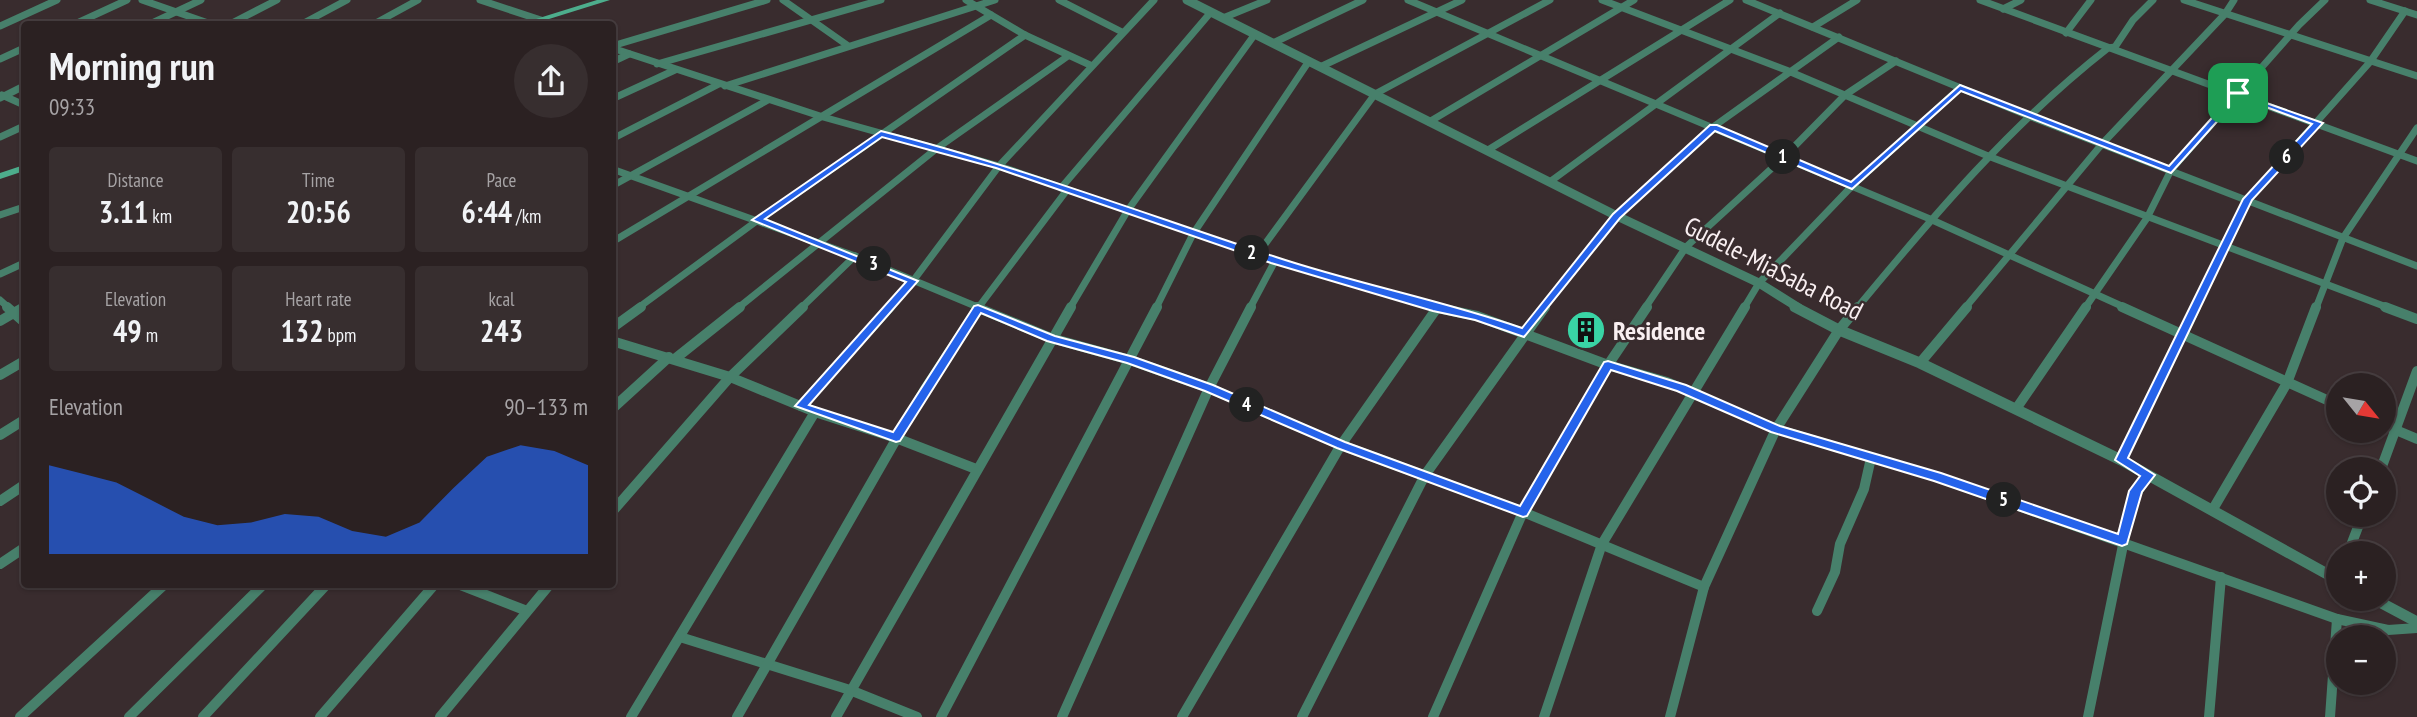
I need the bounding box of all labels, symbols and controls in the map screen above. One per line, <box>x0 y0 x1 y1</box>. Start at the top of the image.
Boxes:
text: Morning run <box>49 41 215 90</box>
button: share <box>514 44 588 118</box>
pin <box>2208 63 2268 123</box>
icon: arrive <box>2219 74 2257 112</box>
text: 09:33 <box>49 92 95 121</box>
pin: 1 <box>1766 140 1800 174</box>
pin: 6 <box>2270 140 2304 174</box>
text: 1 <box>1778 144 1787 168</box>
text: 6 <box>2282 144 2291 168</box>
text: Distance <box>108 168 163 192</box>
text: Time <box>302 168 335 192</box>
text: Pace <box>487 168 516 192</box>
text: 3.11 <box>99 192 148 231</box>
text: 20:56 <box>286 192 351 231</box>
text: 6:44 <box>462 192 512 231</box>
text: km <box>148 204 172 228</box>
text: /km <box>512 204 541 228</box>
street label: Gudele-MiaSaba Road <box>1679 209 1869 327</box>
pin: 2 <box>1234 236 1270 270</box>
text: 2 <box>1247 240 1256 264</box>
pin: 3 <box>856 246 892 282</box>
text: 3 <box>869 251 878 275</box>
text: Elevation <box>105 287 166 311</box>
text: Heart rate <box>285 287 352 311</box>
text: kcal <box>489 287 514 311</box>
building icon: Residence <box>1565 309 1607 351</box>
text: 49 <box>113 311 142 350</box>
text: 132 <box>281 311 324 350</box>
text: 243 <box>480 311 523 350</box>
place label: Residence <box>1613 314 1705 347</box>
text: m <box>142 323 158 347</box>
text: bpm <box>324 323 356 347</box>
north arrow <box>2326 373 2396 443</box>
map controls <box>2326 373 2396 695</box>
pin: 4 <box>1230 388 1264 422</box>
text: Elevation <box>49 392 123 421</box>
text: 90–133 m <box>504 392 588 421</box>
text: 4 <box>1242 392 1251 416</box>
button: locate <box>2326 457 2396 527</box>
pin: 5 <box>1986 482 2022 518</box>
text: 5 <box>1999 487 2008 511</box>
button: + <box>2326 541 2396 611</box>
button: − <box>2326 625 2396 695</box>

